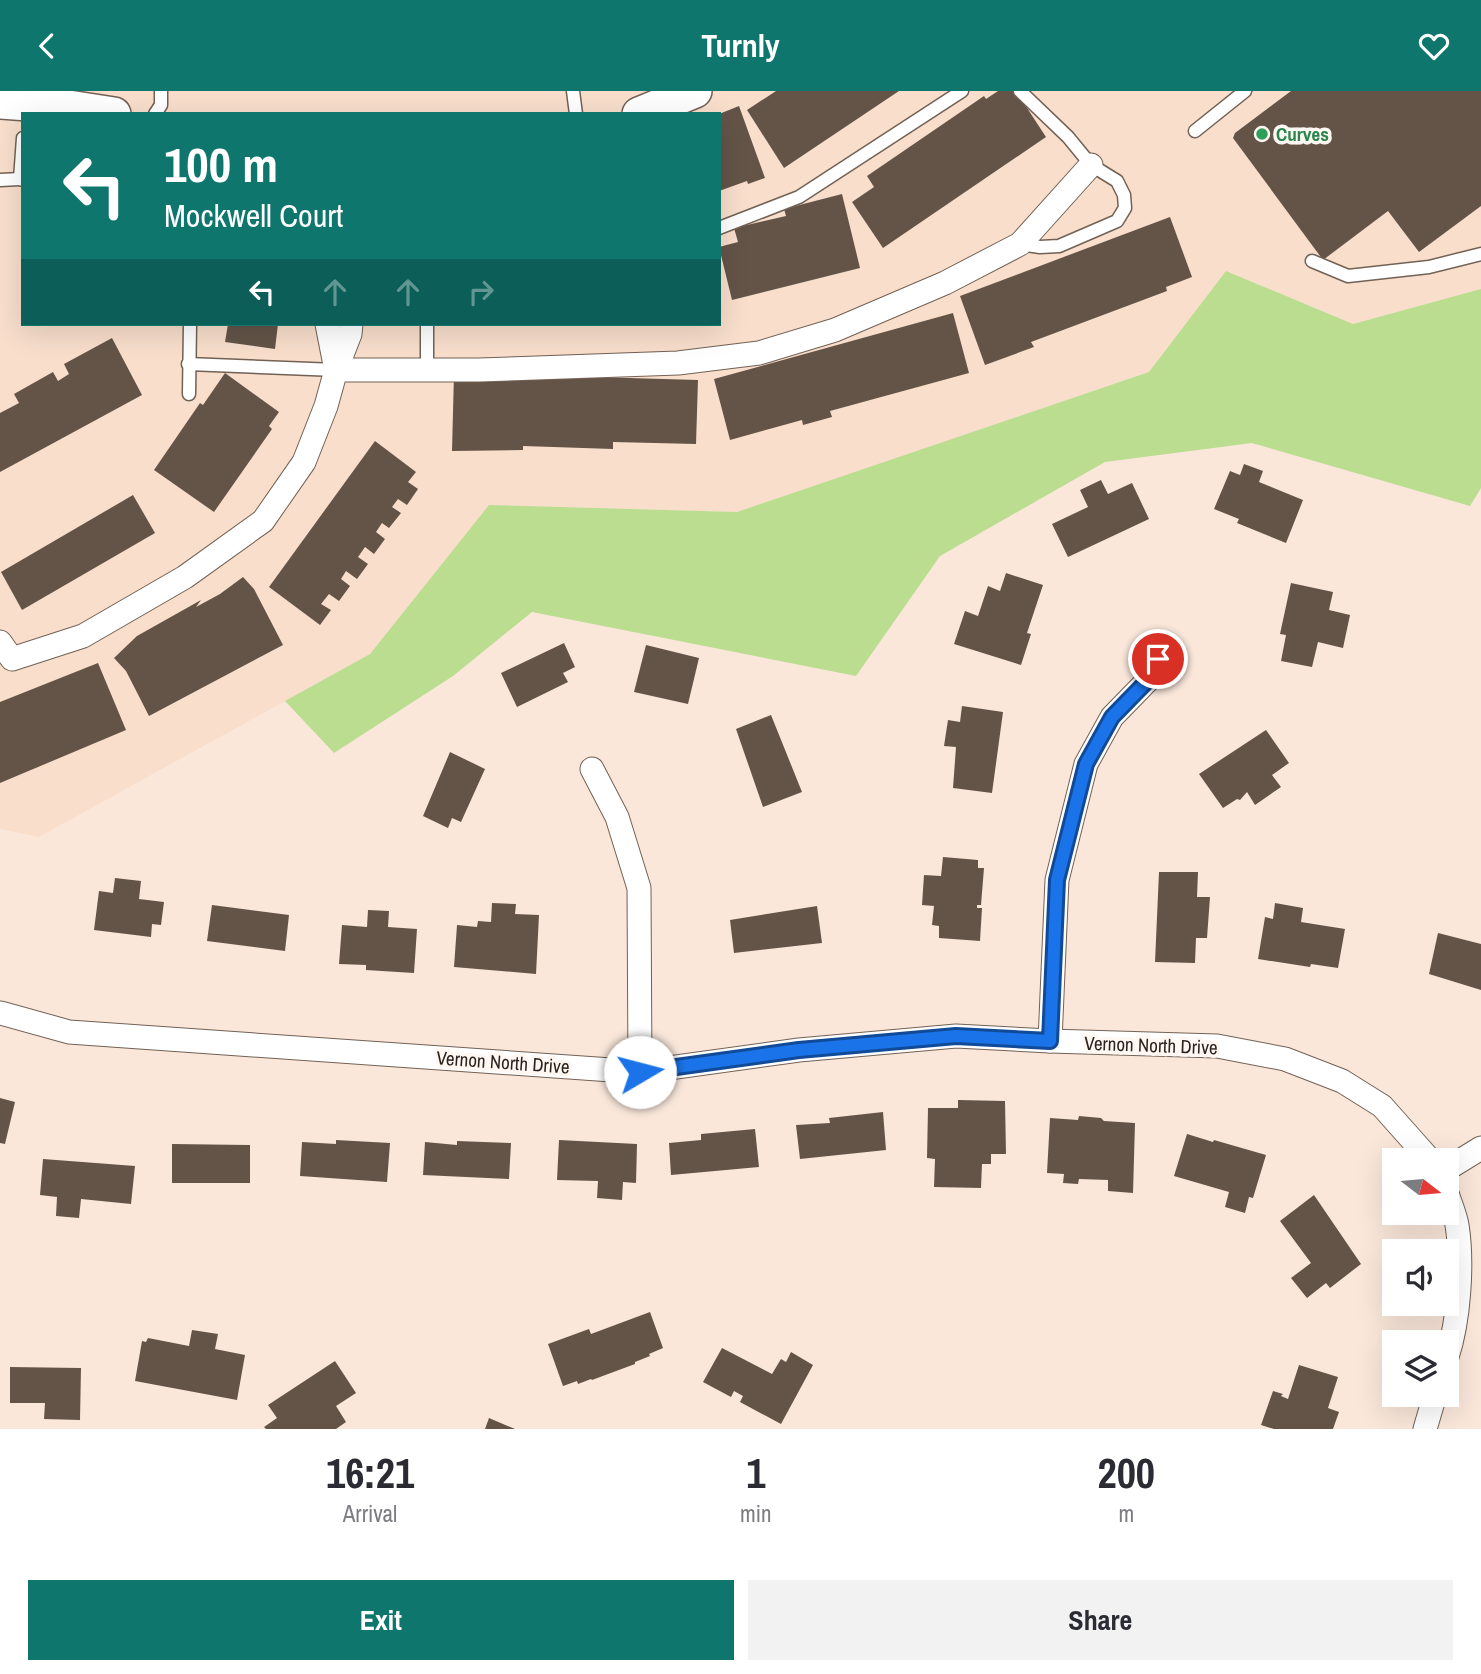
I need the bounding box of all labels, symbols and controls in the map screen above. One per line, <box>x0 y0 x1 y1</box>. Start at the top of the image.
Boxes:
text: Turnly <box>701 24 780 67</box>
icon: back <box>28 27 66 65</box>
icon: heart <box>1415 27 1453 65</box>
place label: Curves <box>1276 121 1329 147</box>
marker: Curves <box>1254 126 1270 142</box>
text: 100 m <box>164 131 278 197</box>
icon: left <box>49 140 140 231</box>
text: Mockwell Court <box>164 194 343 237</box>
icon: left <box>243 273 281 311</box>
icon: ahead <box>316 273 354 311</box>
icon: ahead <box>389 273 427 311</box>
icon: right <box>462 273 500 311</box>
pin <box>1128 629 1188 689</box>
icon: arrive <box>1139 640 1177 678</box>
street label: Vernon North Drive <box>1084 1030 1218 1060</box>
position arrow <box>603 1035 677 1109</box>
street label: Vernon North Drive <box>436 1044 570 1080</box>
north arrow <box>1382 1148 1460 1225</box>
map controls <box>1382 1148 1459 1407</box>
button: sound <box>1382 1239 1459 1316</box>
button: layers <box>1382 1330 1459 1407</box>
text: 16:21 <box>326 1445 414 1501</box>
text: 1 <box>746 1445 765 1501</box>
text: 200 <box>1098 1445 1155 1501</box>
text: Arrival <box>343 1498 397 1529</box>
text: min <box>740 1498 772 1529</box>
text: m <box>1118 1498 1134 1529</box>
button: Exit <box>28 1580 734 1660</box>
button: Share <box>748 1580 1453 1660</box>

